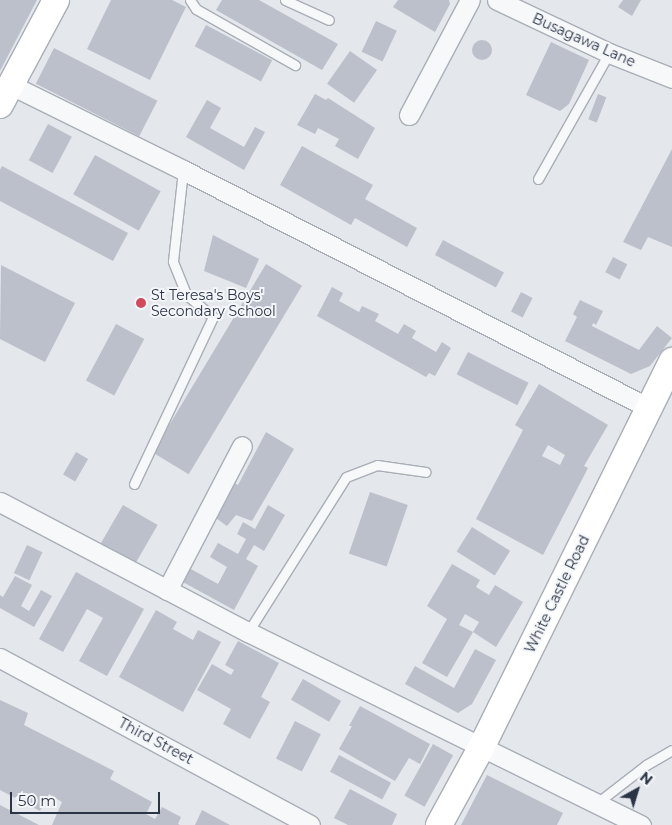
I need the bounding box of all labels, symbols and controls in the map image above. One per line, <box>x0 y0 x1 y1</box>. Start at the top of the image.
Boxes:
street label: Busagawa Lane <box>530 10 638 70</box>
place label: St Teresa's Boys' Secondary School <box>151 287 276 320</box>
marker: St Teresa's Boys' Secondary School <box>135 297 147 309</box>
street label: White Castle Road <box>521 532 593 656</box>
street label: Third Street <box>116 714 196 768</box>
north arrow <box>612 765 662 815</box>
text: N <box>636 768 656 789</box>
scale bar <box>12 782 162 814</box>
text: 50 m <box>18 791 56 810</box>

